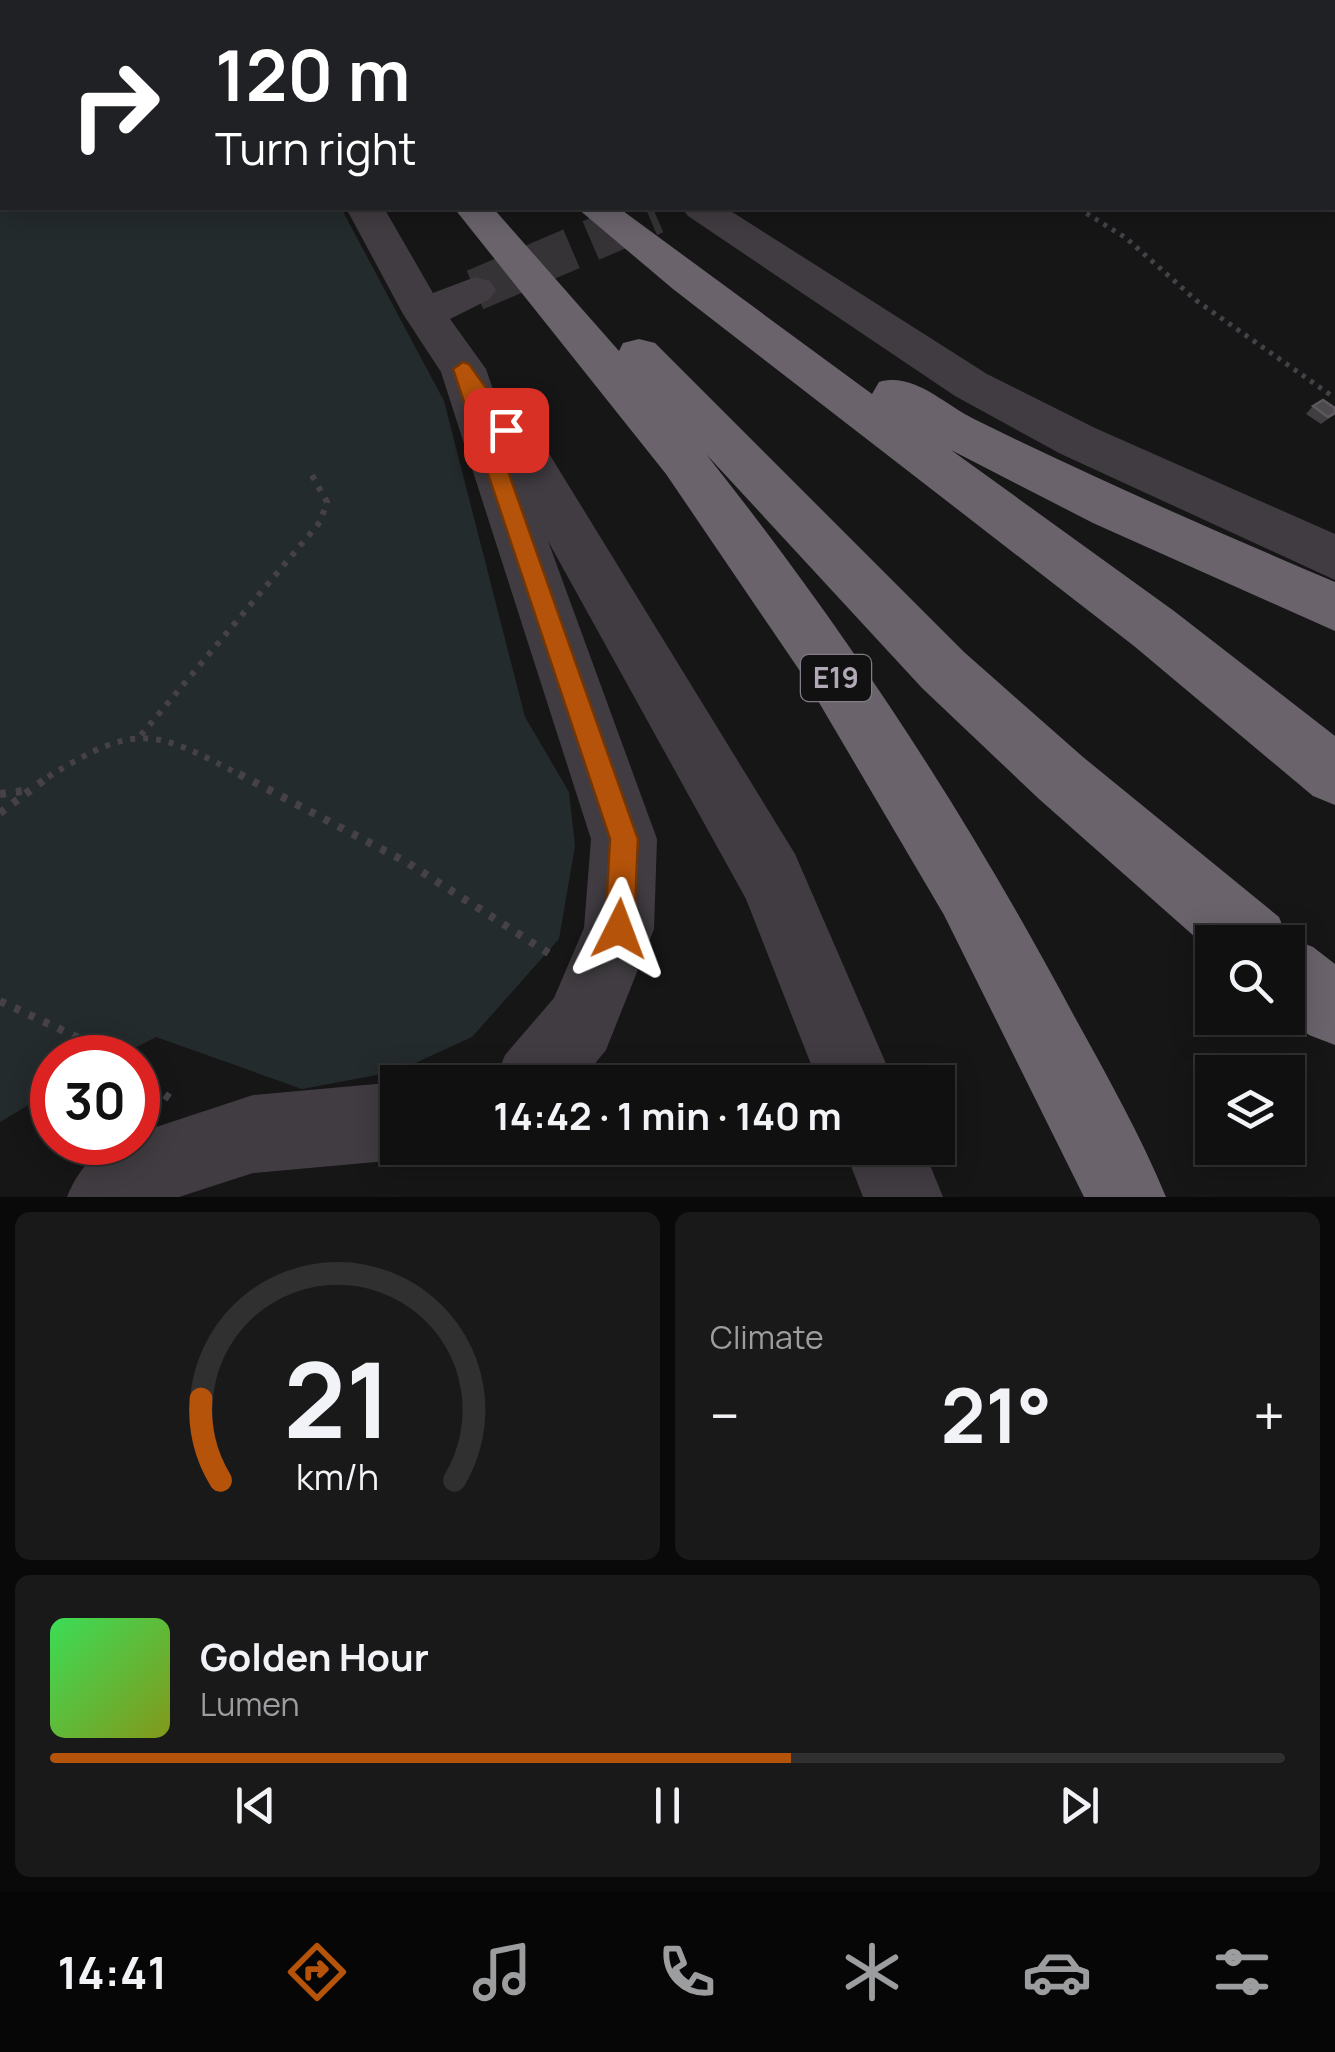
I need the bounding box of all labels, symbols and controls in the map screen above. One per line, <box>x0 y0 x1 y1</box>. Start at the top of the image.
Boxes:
text: 120 m <box>215 26 410 122</box>
icon: right <box>50 40 180 170</box>
text: Turn right <box>215 117 416 179</box>
pin <box>464 388 549 473</box>
icon: arrive <box>479 403 534 458</box>
road number: E19 <box>801 655 871 701</box>
position arrow <box>567 877 671 981</box>
map controls <box>1195 925 1305 1165</box>
button: search <box>1195 925 1305 1035</box>
speed limit sign: 30 <box>30 1035 160 1165</box>
button: layers <box>1195 1055 1305 1165</box>
text: 14:42 · 1 min · 140 m <box>493 1089 842 1141</box>
text: Climate <box>710 1315 824 1359</box>
text: 21 <box>284 1327 391 1469</box>
text: 21° <box>941 1363 1052 1466</box>
text: − <box>710 1377 740 1453</box>
text: + <box>1253 1377 1285 1453</box>
text: km/h <box>296 1452 379 1501</box>
text: Golden Hour <box>200 1630 429 1682</box>
text: Lumen <box>200 1682 300 1726</box>
icon: previous <box>228 1778 283 1833</box>
icon: pause <box>640 1778 695 1833</box>
icon: next <box>1052 1778 1107 1833</box>
icon: directions <box>282 1937 352 2007</box>
icon: music <box>467 1937 537 2007</box>
icon: phone <box>652 1937 722 2007</box>
icon: climate <box>837 1937 907 2007</box>
icon: car <box>1022 1937 1092 2007</box>
icon: filters <box>1207 1937 1277 2007</box>
text: 14:41 <box>58 1941 167 2003</box>

